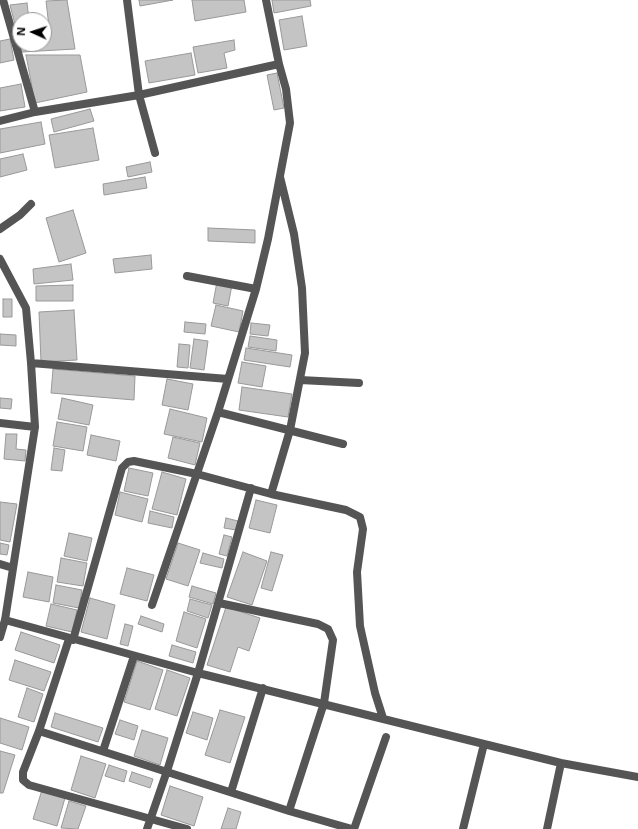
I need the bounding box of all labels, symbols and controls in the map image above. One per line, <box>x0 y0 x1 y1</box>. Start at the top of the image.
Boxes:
north arrow <box>12 12 52 52</box>
text: N <box>13 27 28 36</box>

